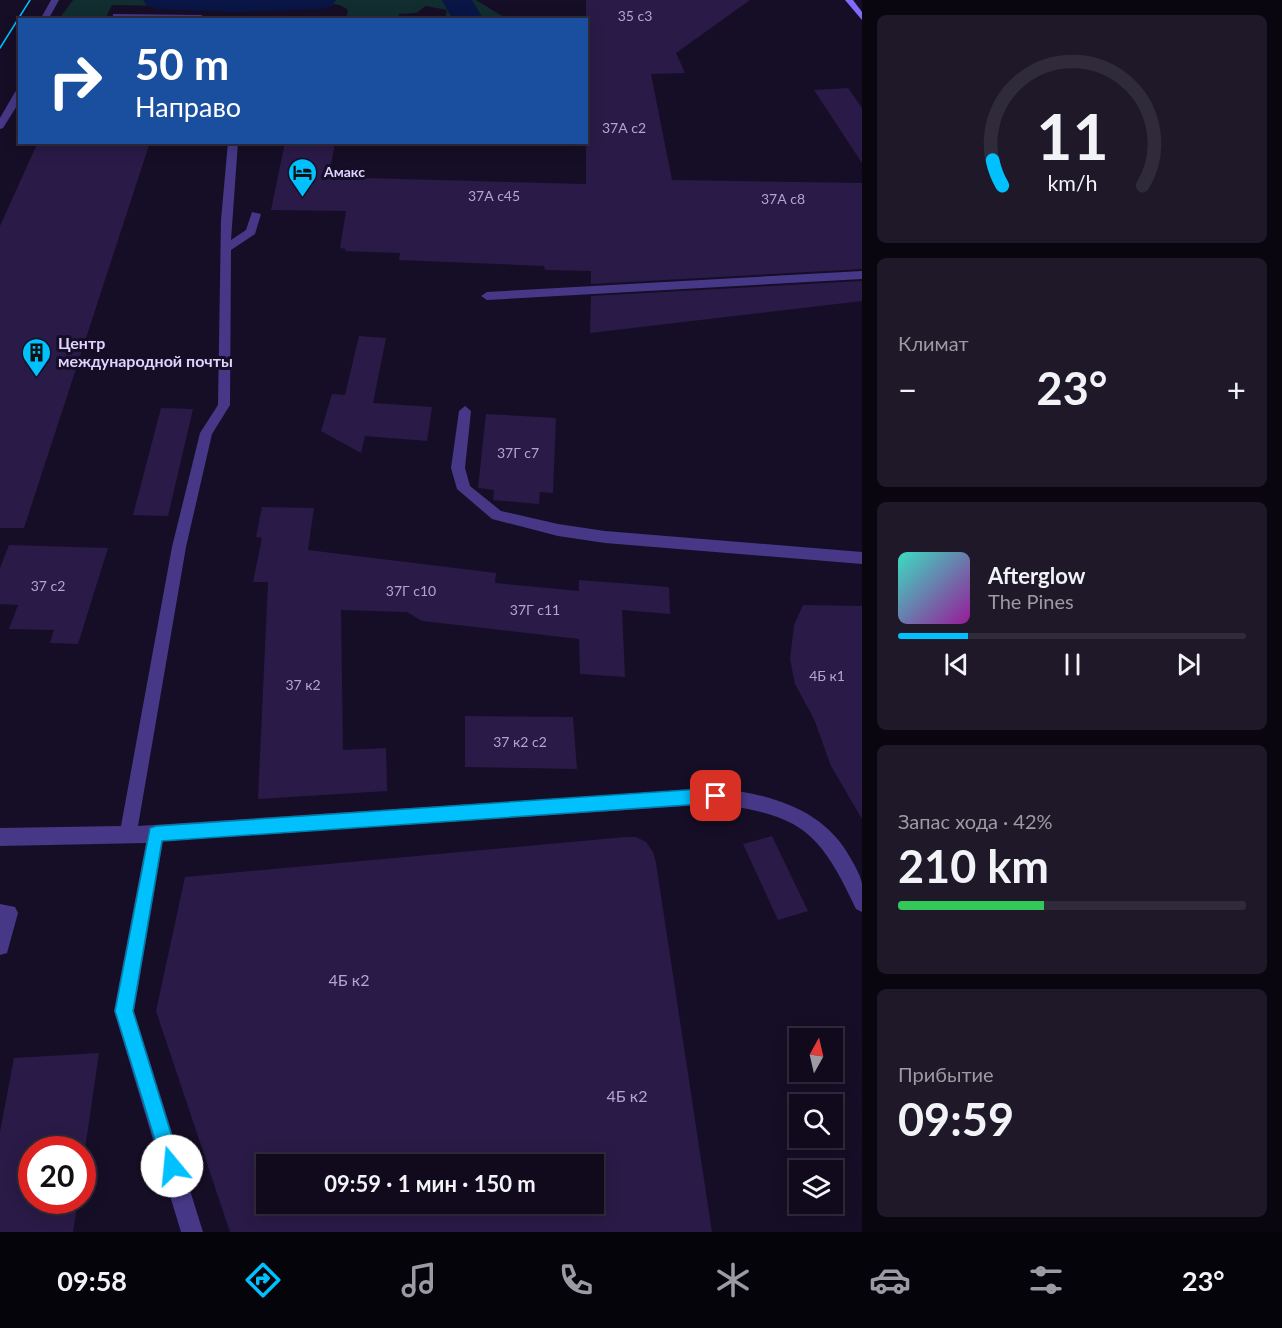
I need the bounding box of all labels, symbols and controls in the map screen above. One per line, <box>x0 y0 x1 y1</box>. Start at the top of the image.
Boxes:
house number: 35 с3 <box>618 7 652 24</box>
text: 50 m <box>135 39 229 89</box>
icon: right <box>36 42 114 120</box>
text: Направо <box>135 90 241 123</box>
text: 11 <box>1036 98 1108 173</box>
house number: 37А с2 <box>602 119 646 136</box>
hotel icon: Амакс <box>287 156 319 198</box>
place label: Амакс <box>323 163 365 180</box>
text: km/h <box>1047 171 1097 197</box>
house number: 37А с45 <box>468 187 520 204</box>
house number: 37А с8 <box>761 190 805 207</box>
text: Климат <box>898 331 969 355</box>
place label: Центр международной почты <box>58 333 233 370</box>
building icon: Центр международной почты <box>21 336 53 378</box>
text: 23° <box>1037 361 1107 415</box>
text: − <box>898 369 917 409</box>
text: + <box>1227 369 1246 409</box>
house number: 37Г с7 <box>497 444 539 461</box>
text: Afterglow <box>988 562 1085 589</box>
house number: 37 с2 <box>31 577 65 594</box>
house number: 37Г с10 <box>386 582 436 599</box>
text: The Pines <box>988 589 1074 613</box>
house number: 37Г с11 <box>510 601 560 618</box>
icon: previous <box>940 648 973 681</box>
icon: pause <box>1056 648 1089 681</box>
icon: next <box>1172 648 1205 681</box>
house number: 4Б к1 <box>809 667 845 684</box>
house number: 37 к2 <box>285 676 321 693</box>
house number: 37 к2 с2 <box>493 733 547 750</box>
pin <box>690 770 741 821</box>
icon: arrive <box>699 779 732 812</box>
text: Запас хода · 42% <box>898 809 1053 833</box>
text: 210 km <box>898 839 1049 893</box>
house number: 4Б к2 <box>329 970 369 989</box>
north arrow <box>789 1028 843 1082</box>
map controls <box>789 1028 843 1214</box>
text: Прибытие <box>898 1062 994 1086</box>
house number: 4Б к2 <box>607 1086 647 1105</box>
text: 09:59 <box>898 1092 1014 1146</box>
button: search <box>789 1094 843 1148</box>
position arrow <box>140 1134 204 1198</box>
speed limit sign: 20 <box>18 1136 96 1214</box>
button: layers <box>789 1160 843 1214</box>
text: 09:59 · 1 мин · 150 m <box>324 1170 536 1197</box>
icon: directions <box>242 1259 284 1301</box>
icon: music <box>398 1259 440 1301</box>
icon: phone <box>555 1259 597 1301</box>
icon: climate <box>712 1259 754 1301</box>
icon: car <box>869 1259 911 1301</box>
icon: filters <box>1025 1259 1067 1301</box>
text: 09:58 <box>57 1264 127 1297</box>
text: 23° <box>1182 1264 1225 1297</box>

